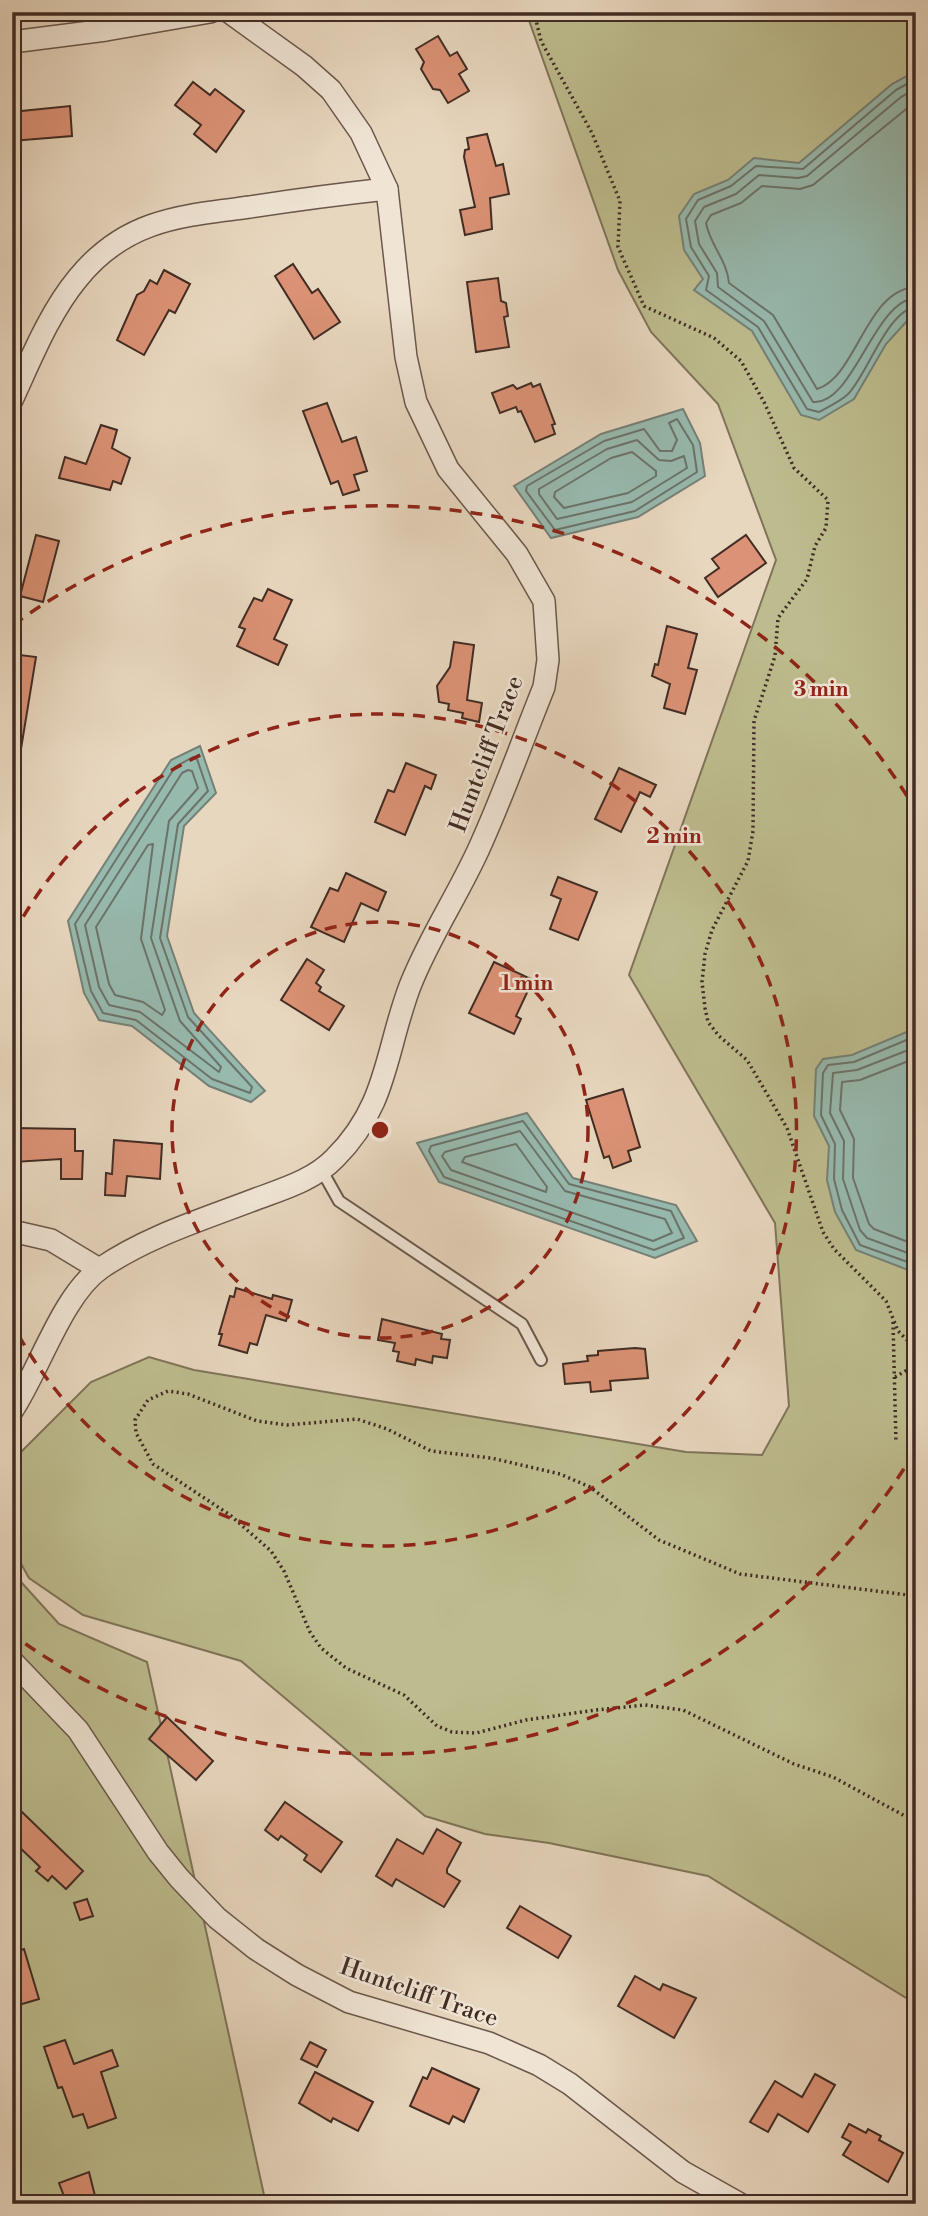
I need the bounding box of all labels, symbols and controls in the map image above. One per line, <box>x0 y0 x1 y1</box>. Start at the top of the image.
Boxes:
street label: Huntcliff Trace <box>443 671 531 837</box>
text: 3 min <box>794 677 848 703</box>
text: 2 min <box>646 824 702 850</box>
text: 1 min <box>501 971 553 997</box>
centre of rings <box>368 1118 392 1142</box>
street label: Huntcliff Trace <box>336 1952 502 2034</box>

